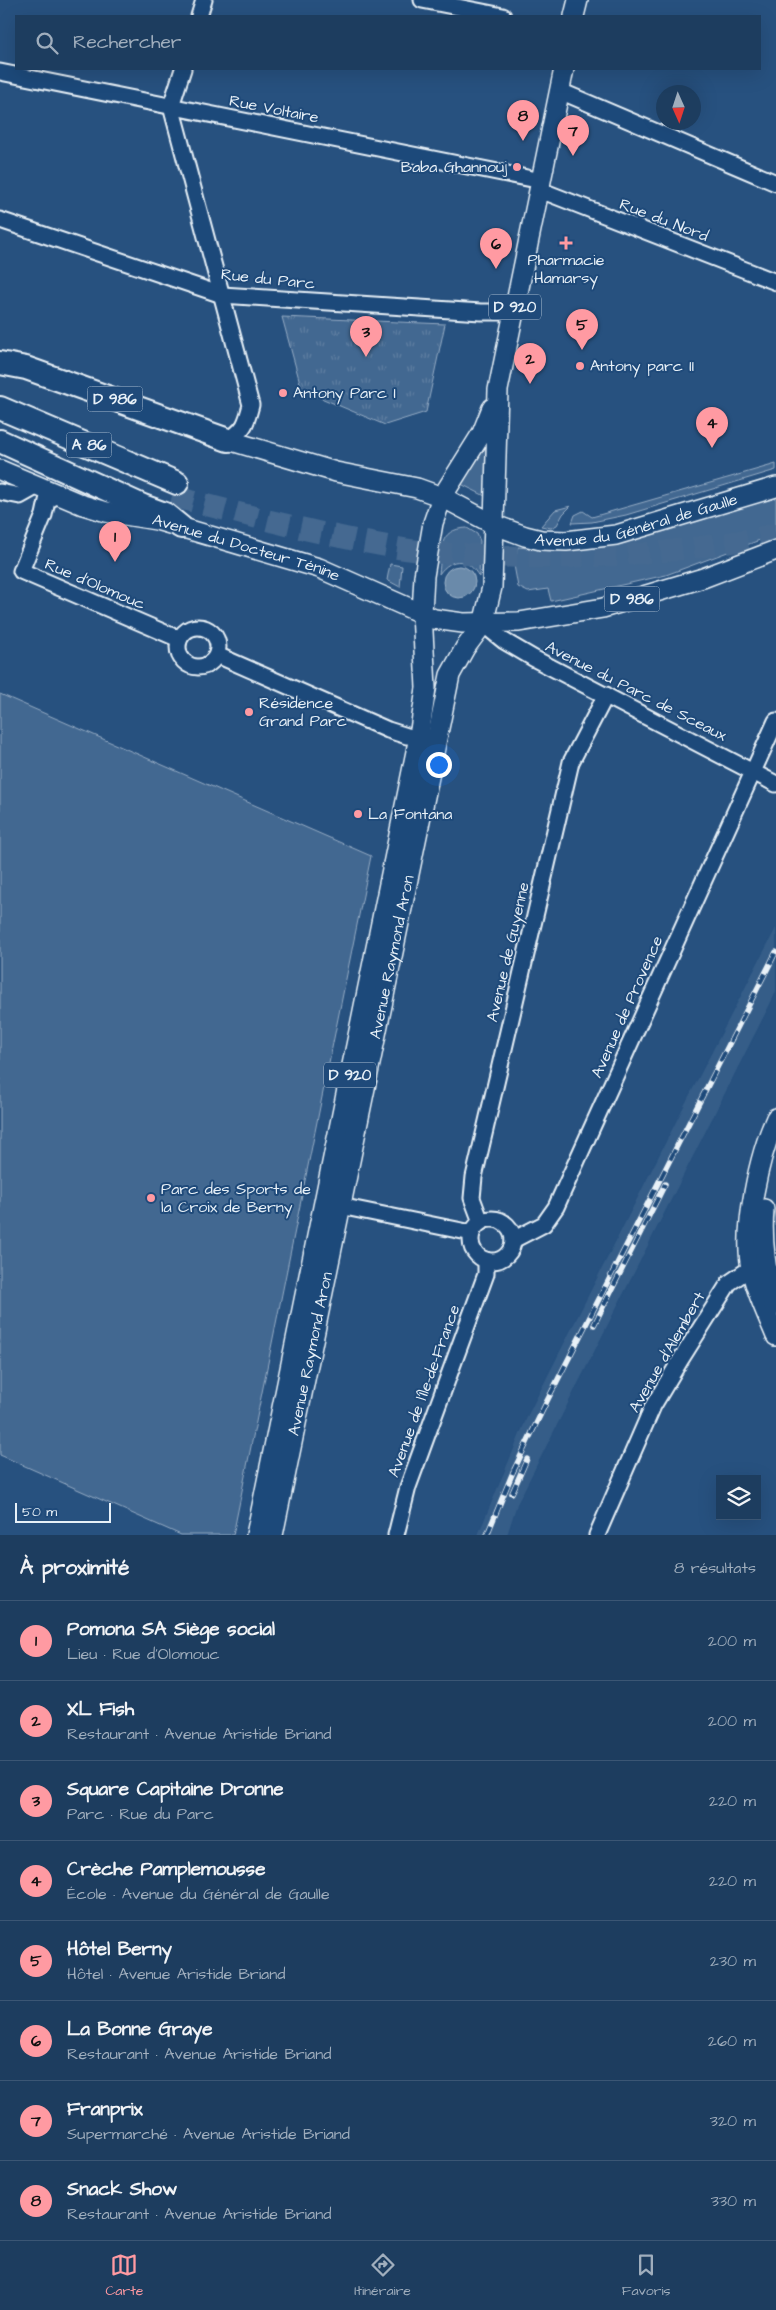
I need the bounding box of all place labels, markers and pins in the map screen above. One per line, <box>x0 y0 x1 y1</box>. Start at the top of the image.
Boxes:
pin: 8 <box>507 100 539 141</box>
pin: 7 <box>557 115 589 156</box>
place label: Baba Ghannouj <box>401 156 507 178</box>
marker: Baba Ghannouj <box>511 161 523 173</box>
pin: 6 <box>480 228 512 269</box>
marker: Pharmacie Hamarsy <box>560 237 572 249</box>
place label: Pharmacie Hamarsy <box>528 249 605 290</box>
pin: 5 <box>566 309 598 350</box>
pin: 3 <box>350 316 382 357</box>
pin: 2 <box>514 343 546 384</box>
place label: Antony parc II <box>590 355 694 378</box>
marker: Antony parc II <box>574 360 586 372</box>
place label: Antony Parc I <box>293 382 396 405</box>
marker: Antony Parc I <box>277 387 289 399</box>
pin: 4 <box>696 407 728 448</box>
pin: 1 <box>99 521 131 562</box>
place label: Résidence Grand Parc <box>259 692 347 732</box>
marker: Résidence Grand Parc <box>243 706 255 718</box>
place label: La Fontana <box>368 803 452 825</box>
marker: La Fontana <box>352 808 364 820</box>
place label: Parc des Sports de la Croix de Berny <box>161 1178 311 1219</box>
marker: Parc des Sports de la Croix de Berny <box>145 1192 157 1204</box>

